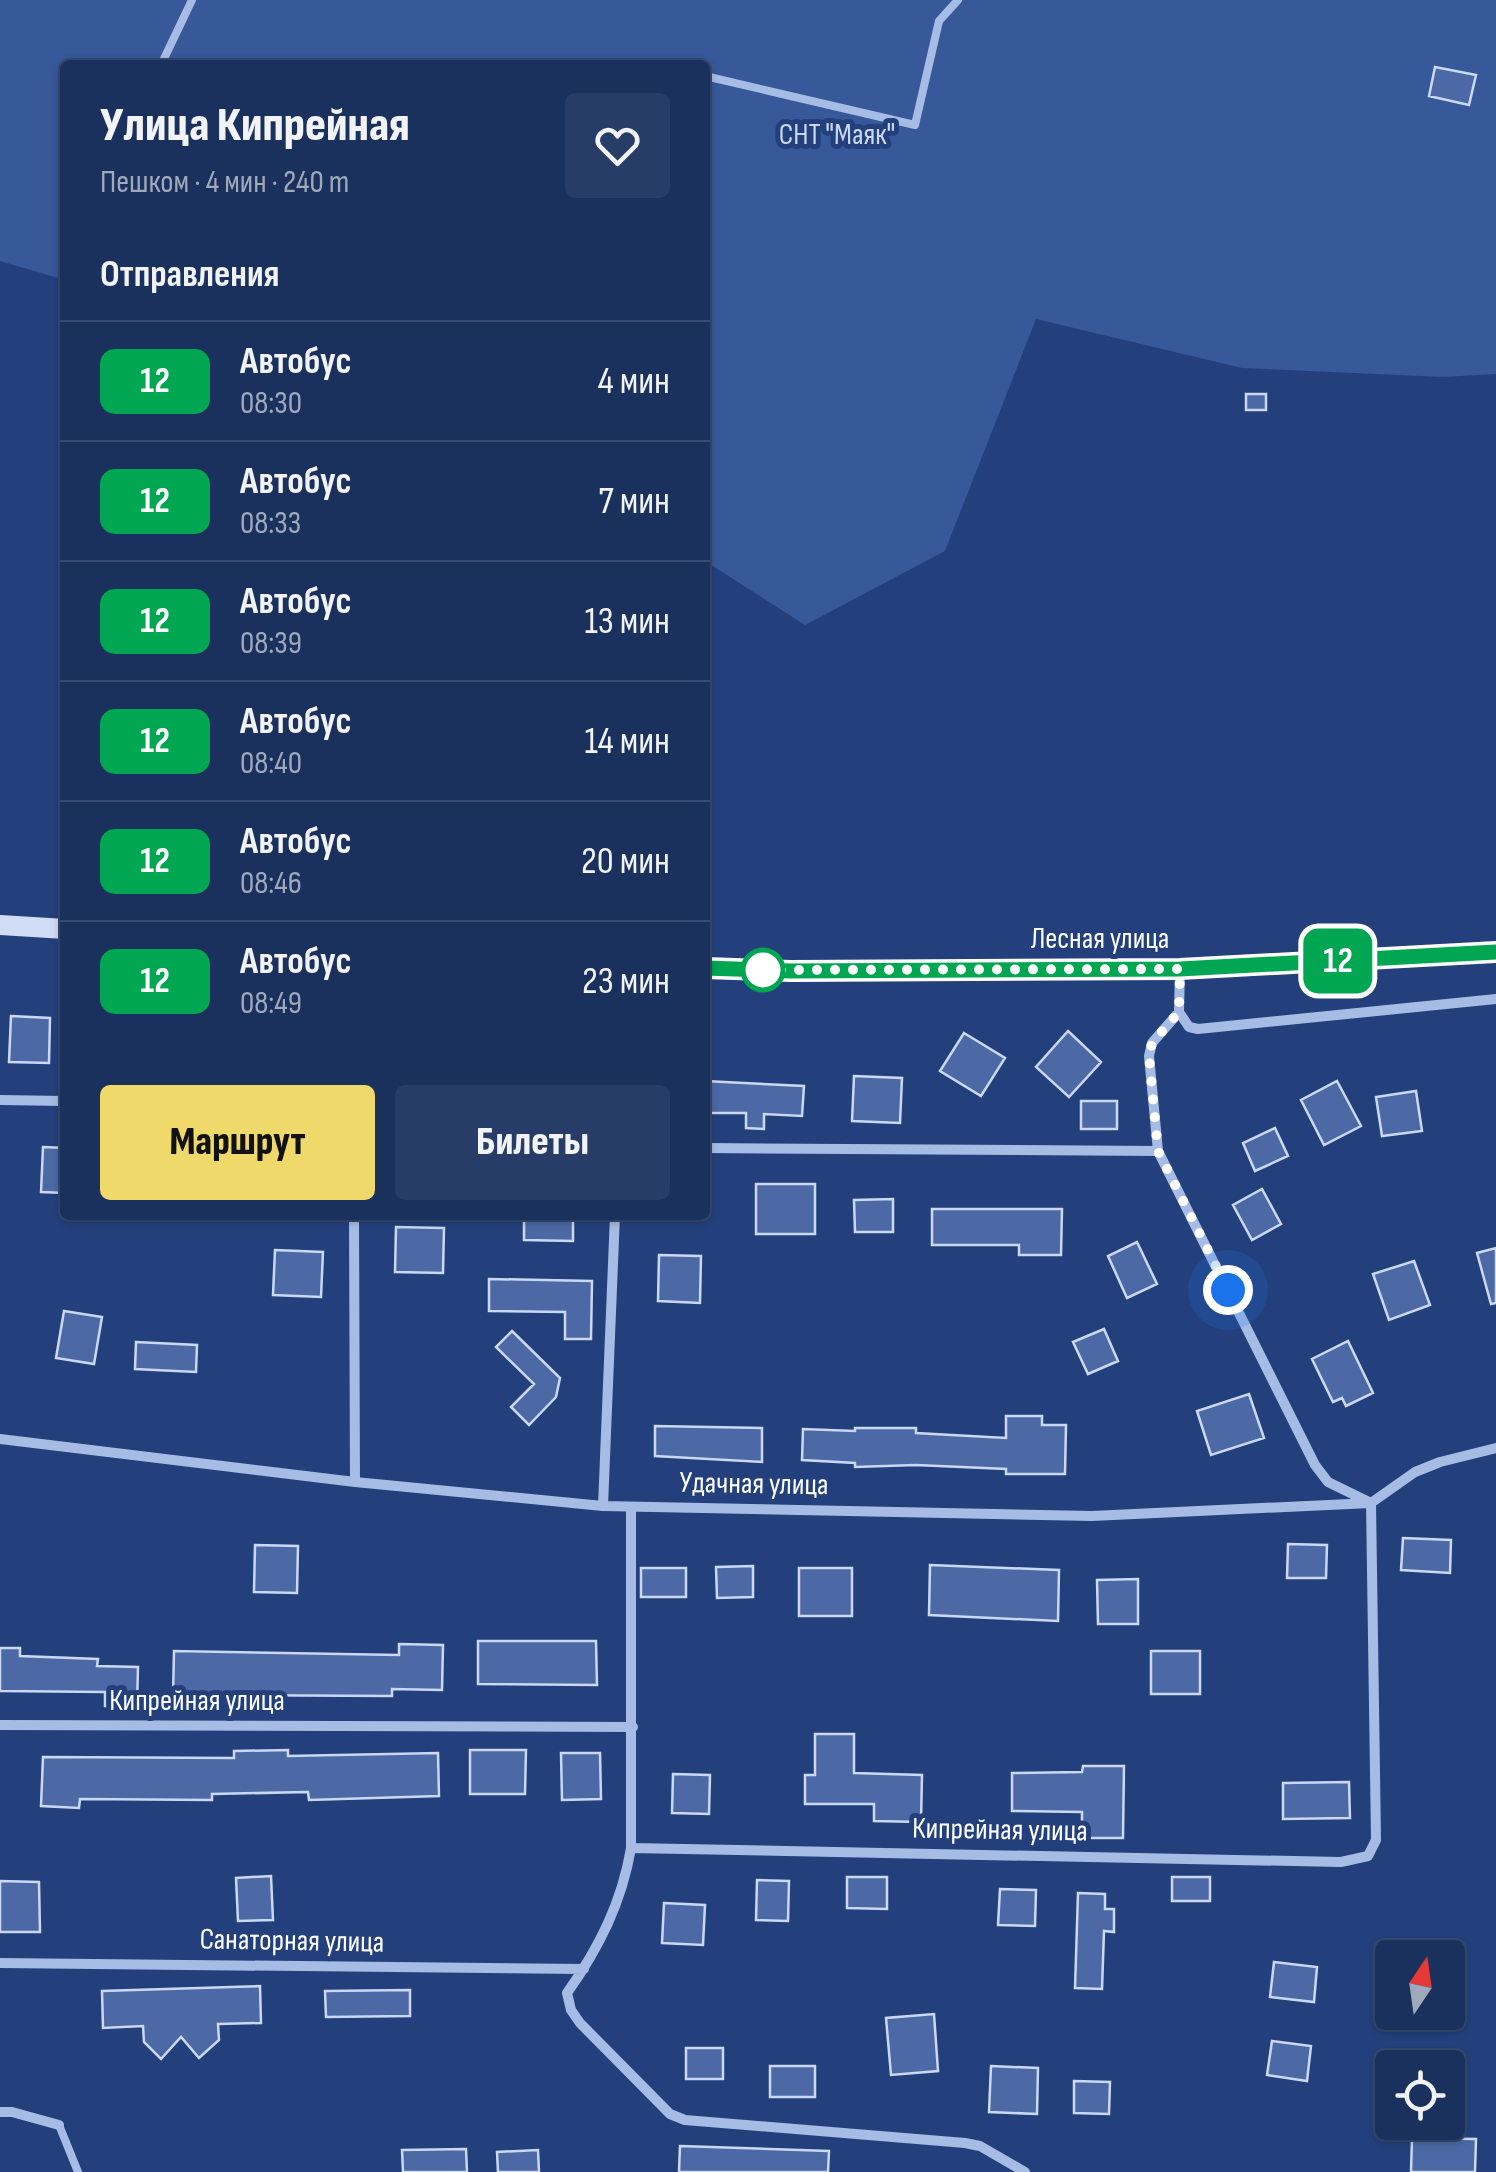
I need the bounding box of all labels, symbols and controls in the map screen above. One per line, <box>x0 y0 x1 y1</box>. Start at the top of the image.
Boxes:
button: heart <box>565 93 670 198</box>
text: Улица Кипрейная <box>100 97 410 154</box>
park label: СНТ "Маяк" <box>779 117 895 153</box>
text: Пешком · 4 мин · 240 m <box>100 163 349 202</box>
text: Отправления <box>100 252 280 297</box>
text: Автобус <box>240 339 351 384</box>
text: 4 мин <box>598 359 670 404</box>
text: 12 <box>140 360 170 403</box>
text: 08:30 <box>240 384 302 423</box>
text: Автобус <box>240 459 351 504</box>
text: 7 мин <box>598 479 670 524</box>
text: 12 <box>140 480 170 523</box>
text: 08:33 <box>240 504 301 543</box>
text: Автобус <box>240 579 351 624</box>
text: 13 мин <box>584 599 670 644</box>
text: 12 <box>140 600 170 643</box>
text: 08:39 <box>240 624 302 663</box>
text: Автобус <box>240 699 351 744</box>
text: 14 мин <box>584 719 670 764</box>
text: 12 <box>140 720 170 763</box>
text: 08:40 <box>240 744 302 783</box>
text: Автобус <box>240 819 351 864</box>
text: 20 мин <box>581 839 670 884</box>
text: 12 <box>140 840 170 883</box>
text: 08:46 <box>240 864 302 903</box>
street label: Лесная улица <box>1031 921 1169 957</box>
line badge: 12 <box>1293 928 1383 994</box>
text: Автобус <box>240 939 351 984</box>
text: 12 <box>1323 940 1353 983</box>
unlabelled marker <box>742 949 784 991</box>
text: 23 мин <box>582 959 670 1004</box>
text: 12 <box>140 960 170 1003</box>
text: 08:49 <box>240 984 302 1023</box>
button: Маршрут <box>100 1085 375 1200</box>
button: Билеты <box>395 1085 670 1200</box>
your location <box>1203 1265 1253 1315</box>
street label: Удачная улица <box>679 1465 829 1503</box>
street label: Кипрейная улица <box>109 1683 285 1719</box>
street label: Кипрейная улица <box>912 1810 1088 1850</box>
street label: Санаторная улица <box>199 1921 385 1961</box>
north arrow <box>1375 1940 1465 2030</box>
map controls <box>1375 1940 1465 2140</box>
button: locate <box>1375 2050 1465 2140</box>

